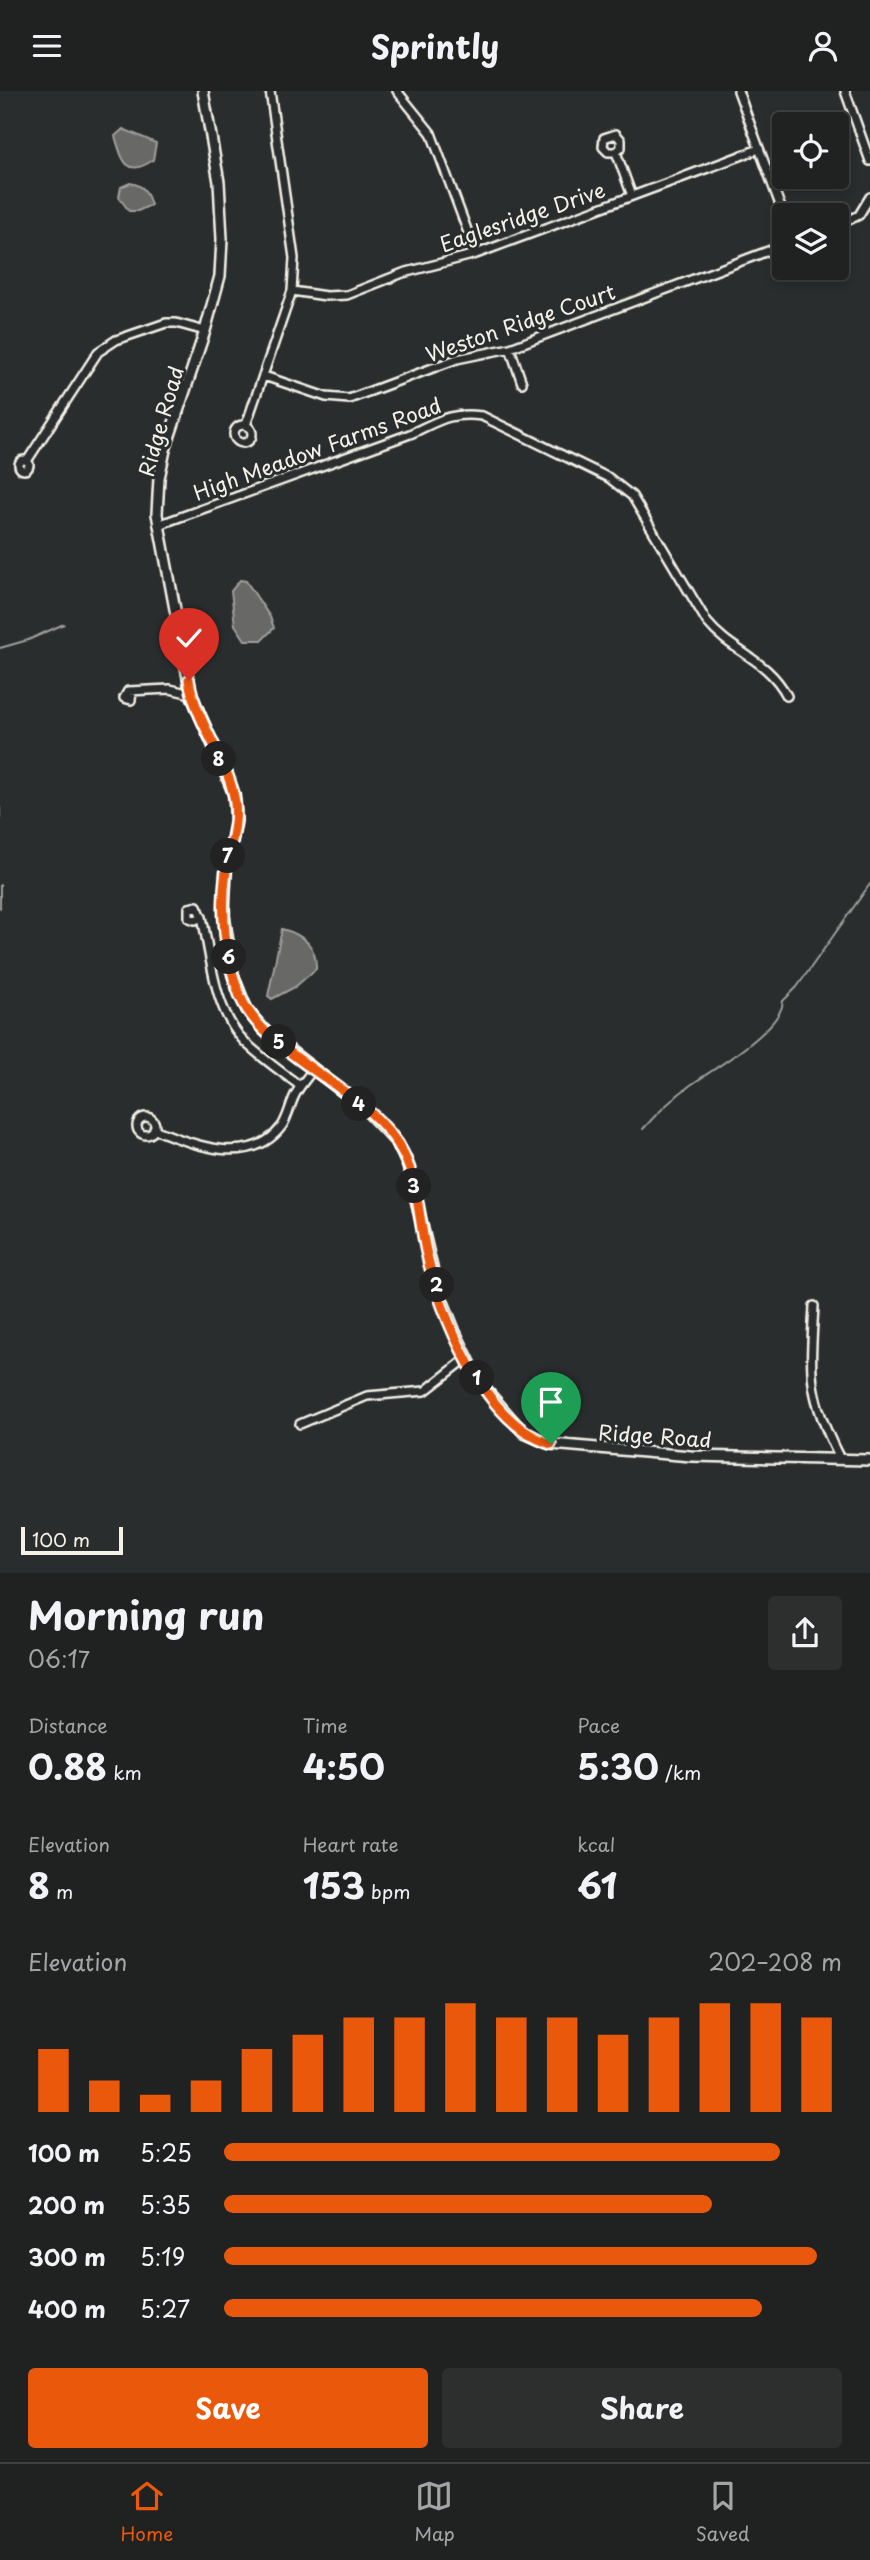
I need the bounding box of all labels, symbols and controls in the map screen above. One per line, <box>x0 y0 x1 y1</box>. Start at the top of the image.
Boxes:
text: Sprintly <box>371 22 499 70</box>
icon: menu <box>28 27 66 65</box>
icon: person <box>804 27 842 65</box>
map controls <box>772 112 849 280</box>
button: locate <box>772 112 849 189</box>
street label: Eaglesridge Drive <box>435 173 609 259</box>
button: layers <box>772 203 849 280</box>
street label: Weston Ridge Court <box>421 275 619 369</box>
street label: Ridge Road <box>129 362 191 480</box>
street label: High Meadow Farms Road <box>188 388 446 508</box>
pin <box>159 608 219 680</box>
icon: check <box>170 619 208 657</box>
pin: 8 <box>202 741 236 777</box>
text: 8 <box>213 744 224 772</box>
pin: 7 <box>210 839 246 873</box>
text: 7 <box>222 841 233 869</box>
pin: 6 <box>212 939 246 975</box>
text: 6 <box>222 942 235 970</box>
pin: 5 <box>262 1025 296 1059</box>
text: 5 <box>272 1027 285 1055</box>
pin: 4 <box>342 1087 376 1121</box>
text: 4 <box>352 1089 365 1117</box>
pin: 3 <box>396 1169 432 1203</box>
text: 3 <box>407 1171 420 1199</box>
pin: 2 <box>420 1267 454 1303</box>
text: 2 <box>430 1270 443 1298</box>
pin: 1 <box>460 1361 494 1395</box>
text: 1 <box>472 1363 481 1391</box>
pin <box>521 1372 581 1444</box>
icon: arrive <box>532 1383 570 1421</box>
street label: Ridge Road <box>597 1415 713 1455</box>
scale bar <box>21 1524 122 1556</box>
text: 100 m <box>32 1525 90 1553</box>
text: Morning run <box>28 1586 264 1643</box>
button: share <box>768 1596 842 1670</box>
text: 06:17 <box>28 1641 90 1676</box>
text: Distance <box>28 1711 108 1739</box>
text: Time <box>303 1711 348 1739</box>
text: Pace <box>577 1711 620 1739</box>
text: 0.88 <box>28 1739 107 1792</box>
text: 4:50 <box>303 1739 385 1792</box>
text: 5:30 <box>577 1739 659 1792</box>
text: km <box>107 1758 142 1786</box>
text: /km <box>659 1758 701 1786</box>
text: Elevation <box>28 1830 110 1858</box>
text: Heart rate <box>303 1830 399 1858</box>
text: kcal <box>577 1830 615 1858</box>
text: 8 <box>28 1858 50 1911</box>
text: 153 <box>303 1858 365 1911</box>
text: 61 <box>577 1858 617 1911</box>
text: m <box>50 1877 73 1905</box>
text: bpm <box>365 1877 410 1905</box>
text: Elevation <box>28 1944 127 1979</box>
text: 202–208 m <box>708 1944 842 1979</box>
text: 100 m <box>28 2135 100 2170</box>
text: 5:25 <box>140 2135 192 2170</box>
text: 200 m <box>28 2187 105 2222</box>
text: 5:35 <box>140 2187 191 2222</box>
text: 300 m <box>28 2239 106 2274</box>
text: 5:19 <box>140 2239 185 2274</box>
text: 400 m <box>28 2291 106 2326</box>
text: 5:27 <box>140 2291 190 2326</box>
button: Save <box>28 2368 428 2448</box>
button: Share <box>442 2368 842 2448</box>
tab: Home <box>120 2477 173 2547</box>
tab: Map <box>414 2477 455 2547</box>
tab: Saved <box>696 2477 750 2547</box>

